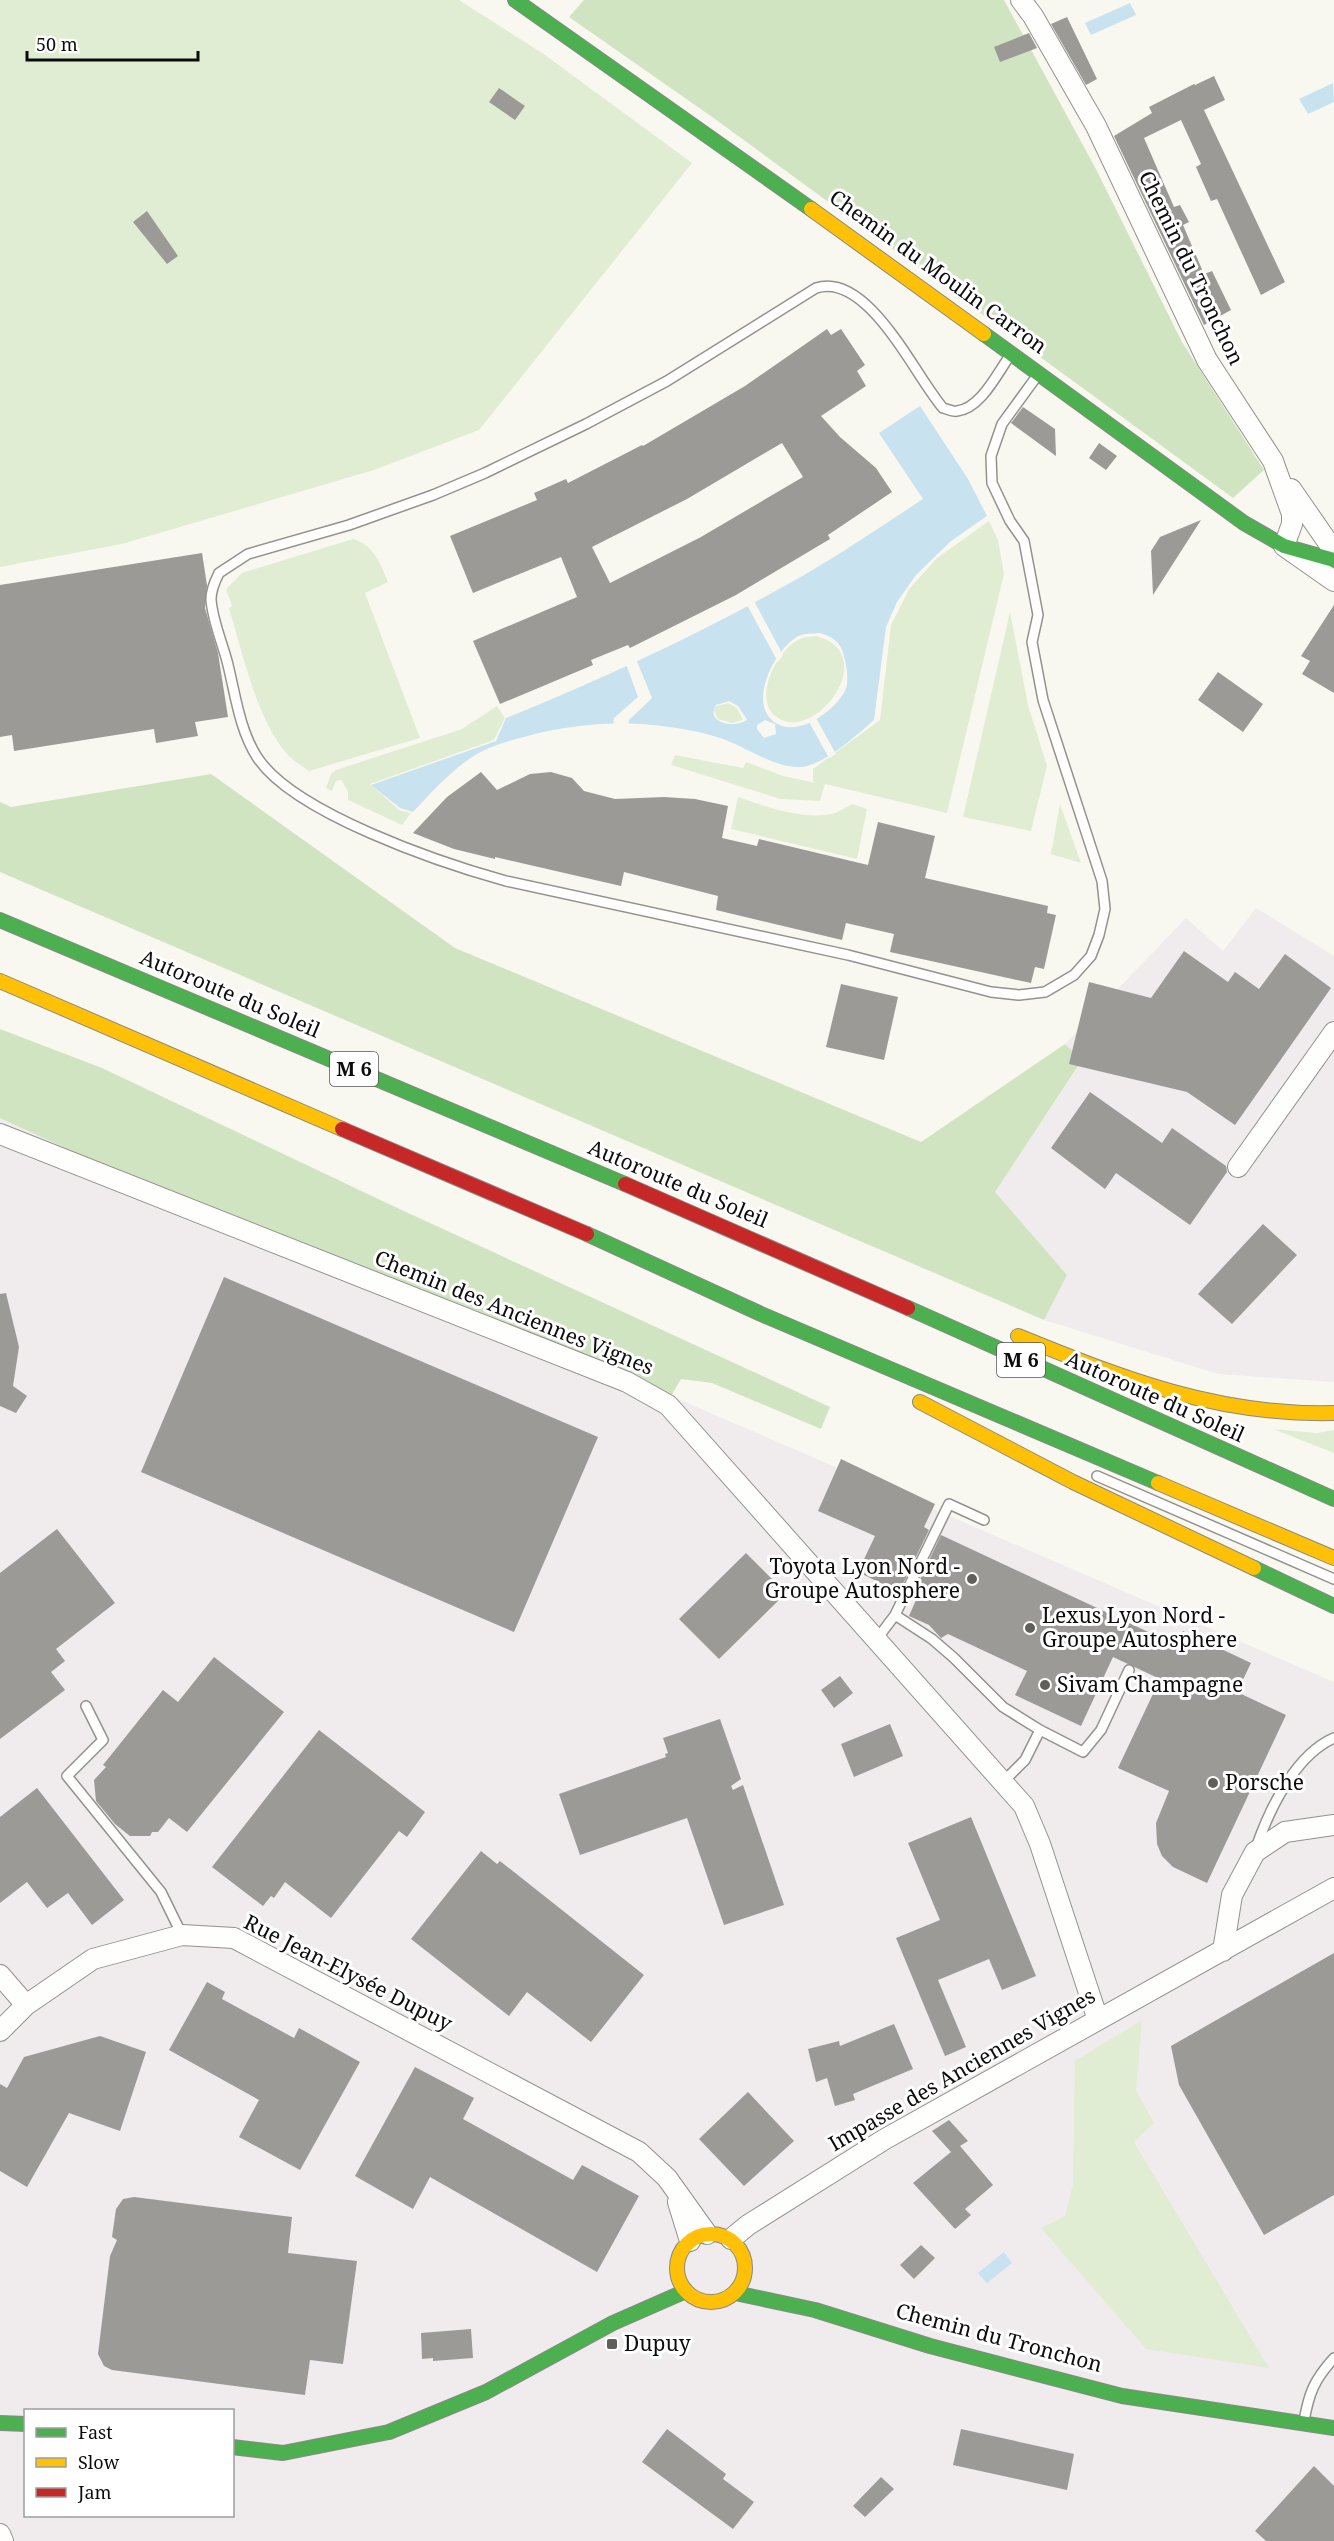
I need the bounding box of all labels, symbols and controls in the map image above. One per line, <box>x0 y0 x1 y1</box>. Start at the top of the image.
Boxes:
scale bar <box>27 24 198 62</box>
text: 50 m <box>36 32 78 56</box>
street label: Chemin du Tronchon <box>1133 166 1251 369</box>
street label: Chemin du Moulin Carron <box>824 183 1053 360</box>
street label: Autoroute du Soleil <box>136 943 325 1044</box>
road number: M 6 <box>330 1052 378 1086</box>
street label: Autoroute du Soleil <box>584 1133 773 1234</box>
street label: Chemin des Anciennes Vignes <box>371 1243 658 1381</box>
road number: M 6 <box>997 1343 1045 1377</box>
street label: Autoroute du Soleil <box>1062 1344 1250 1448</box>
place label: Toyota Lyon Nord - Groupe Autosphere <box>765 1552 960 1604</box>
marker: Toyota Lyon Nord - Groupe Autosphere <box>965 1572 979 1586</box>
place label: Lexus Lyon Nord - Groupe Autosphere <box>1042 1601 1237 1653</box>
marker: Lexus Lyon Nord - Groupe Autosphere <box>1023 1621 1037 1635</box>
place label: Sivam Champagne <box>1057 1670 1243 1698</box>
marker: Sivam Champagne <box>1038 1678 1052 1692</box>
place label: Porsche <box>1225 1768 1304 1796</box>
marker: Porsche <box>1206 1776 1220 1790</box>
street label: Rue Jean-Elysée Dupuy <box>240 1907 457 2037</box>
street label: Impasse des Anciennes Vignes <box>823 1981 1100 2157</box>
street label: Chemin du Tronchon <box>893 2296 1106 2378</box>
place label: Dupuy <box>624 2329 691 2357</box>
marker: Dupuy <box>605 2337 619 2351</box>
legend <box>24 2409 234 2517</box>
text: Fast <box>78 2420 113 2444</box>
text: Slow <box>78 2450 120 2474</box>
text: Jam <box>77 2480 112 2504</box>

